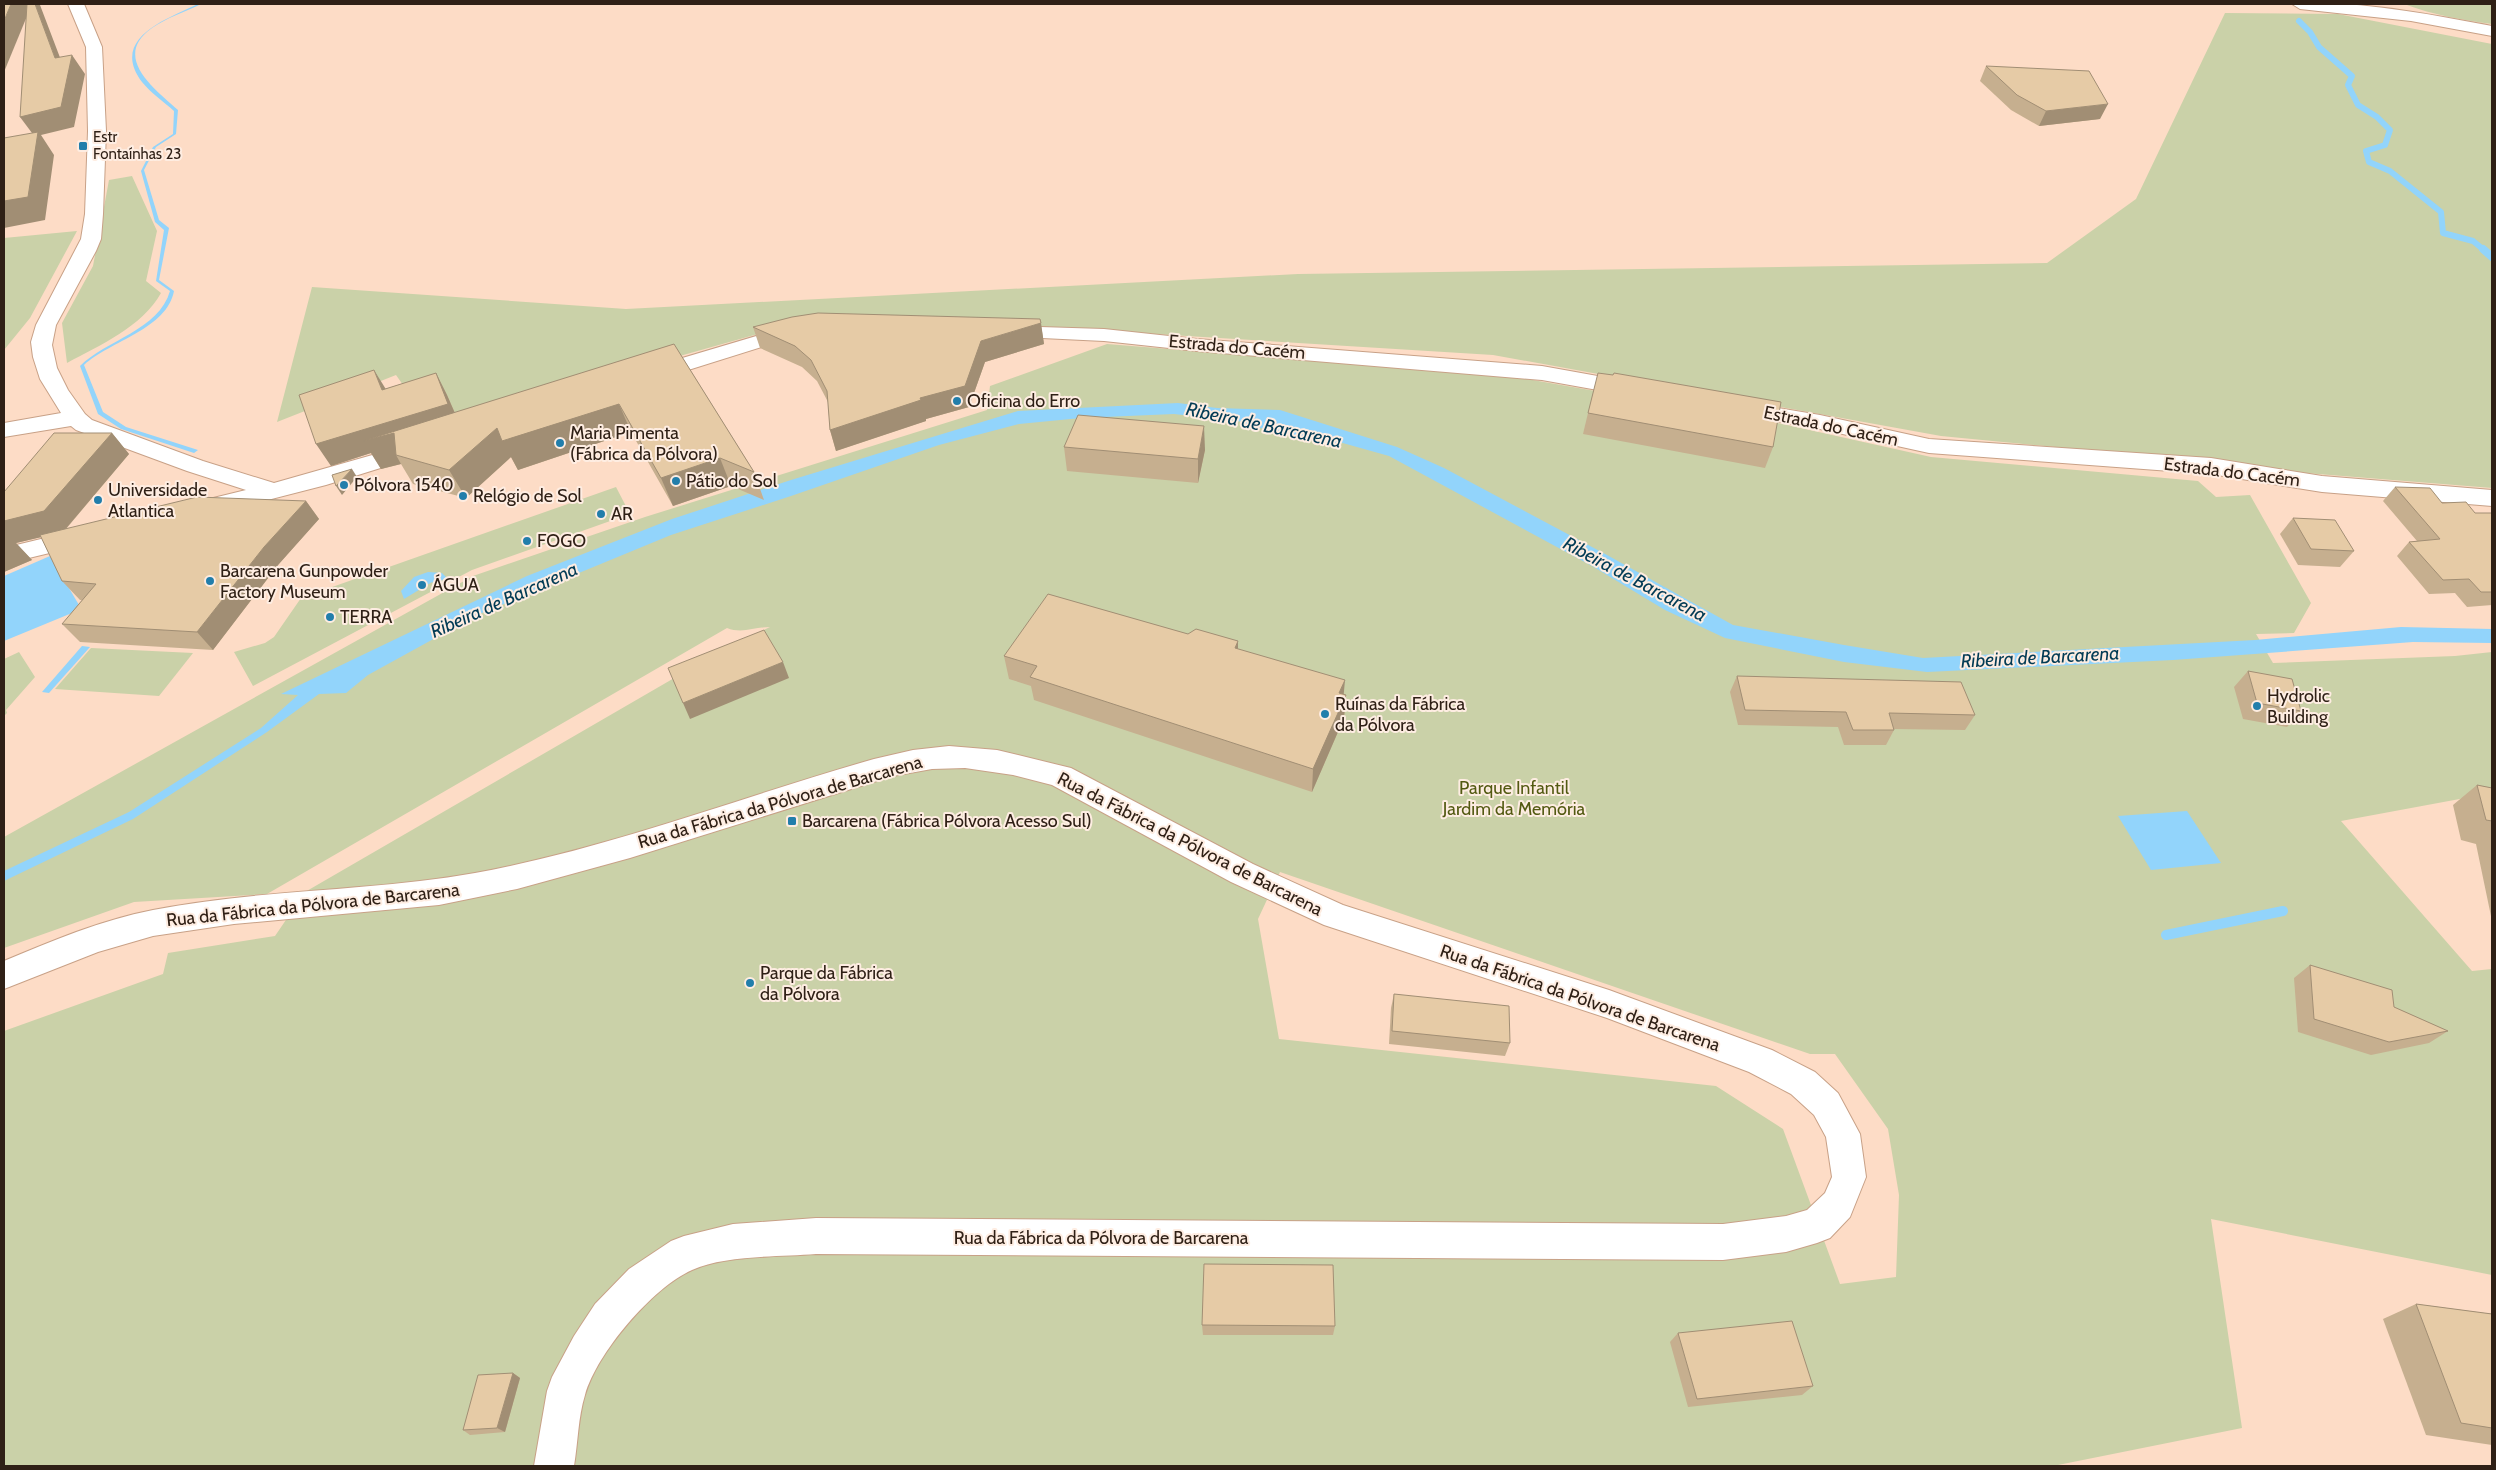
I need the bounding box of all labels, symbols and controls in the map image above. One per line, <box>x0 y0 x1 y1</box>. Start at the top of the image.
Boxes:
place label: Estr Fontaínhas 23 <box>93 128 181 163</box>
marker: Estr Fontaínhas 23 <box>77 140 89 152</box>
street label: Estrada do Cacém <box>1168 330 1306 364</box>
place label: Oficina do Erro <box>967 390 1080 412</box>
marker: Oficina do Erro <box>951 395 963 407</box>
water label: Ribeira de Barcarena <box>1184 397 1344 453</box>
street label: Estrada do Cacém <box>1762 401 1900 451</box>
place label: Maria Pimenta (Fábrica da Pólvora) <box>570 422 718 465</box>
marker: Maria Pimenta (Fábrica da Pólvora) <box>554 437 566 449</box>
street label: Estrada do Cacém <box>2163 453 2301 491</box>
place label: Pátio do Sol <box>686 470 778 492</box>
place label: Pólvora 1540 <box>354 474 454 496</box>
marker: Pátio do Sol <box>670 475 682 487</box>
place label: Universidade Atlantica <box>108 479 207 522</box>
marker: Pólvora 1540 <box>338 479 350 491</box>
place label: Relógio de Sol <box>473 485 583 507</box>
marker: Relógio de Sol <box>457 490 469 502</box>
marker: Universidade Atlantica <box>92 494 104 506</box>
place label: AR <box>611 503 633 525</box>
marker: AR <box>595 508 607 520</box>
place label: FOGO <box>537 530 586 552</box>
water label: Ribeira de Barcarena <box>1559 532 1711 626</box>
marker: FOGO <box>521 535 533 547</box>
water label: Ribeira de Barcarena <box>427 557 581 643</box>
place label: Barcarena Gunpowder Factory Museum <box>220 560 389 603</box>
place label: ÁGUA <box>432 574 479 596</box>
marker: Barcarena Gunpowder Factory Museum <box>204 575 216 587</box>
marker: ÁGUA <box>416 579 428 591</box>
place label: TERRA <box>340 606 392 628</box>
marker: TERRA <box>324 611 336 623</box>
water label: Ribeira de Barcarena <box>1960 641 2120 673</box>
place label: Hydrolic Building <box>2267 685 2330 728</box>
place label: Ruínas da Fábrica da Pólvora <box>1335 693 1465 736</box>
marker: Hydrolic Building <box>2251 700 2263 712</box>
marker: Ruínas da Fábrica da Pólvora <box>1319 708 1331 720</box>
street label: Rua da Fábrica da Pólvora de Barcarena <box>635 751 925 853</box>
street label: Rua da Fábrica da Pólvora de Barcarena <box>1054 767 1327 921</box>
park label: Parque Infantil Jardim da Memória <box>1442 777 1585 820</box>
place label: Barcarena (Fábrica Pólvora Acesso Sul) <box>802 810 1092 832</box>
marker: Barcarena (Fábrica Pólvora Acesso Sul) <box>786 815 798 827</box>
street label: Rua da Fábrica da Pólvora de Barcarena <box>165 879 461 931</box>
street label: Rua da Fábrica da Pólvora de Barcarena <box>1437 940 1723 1056</box>
place label: Parque da Fábrica da Pólvora <box>760 962 893 1005</box>
marker: Parque da Fábrica da Pólvora <box>744 977 756 989</box>
street label: Rua da Fábrica da Pólvora de Barcarena <box>954 1227 1249 1249</box>

